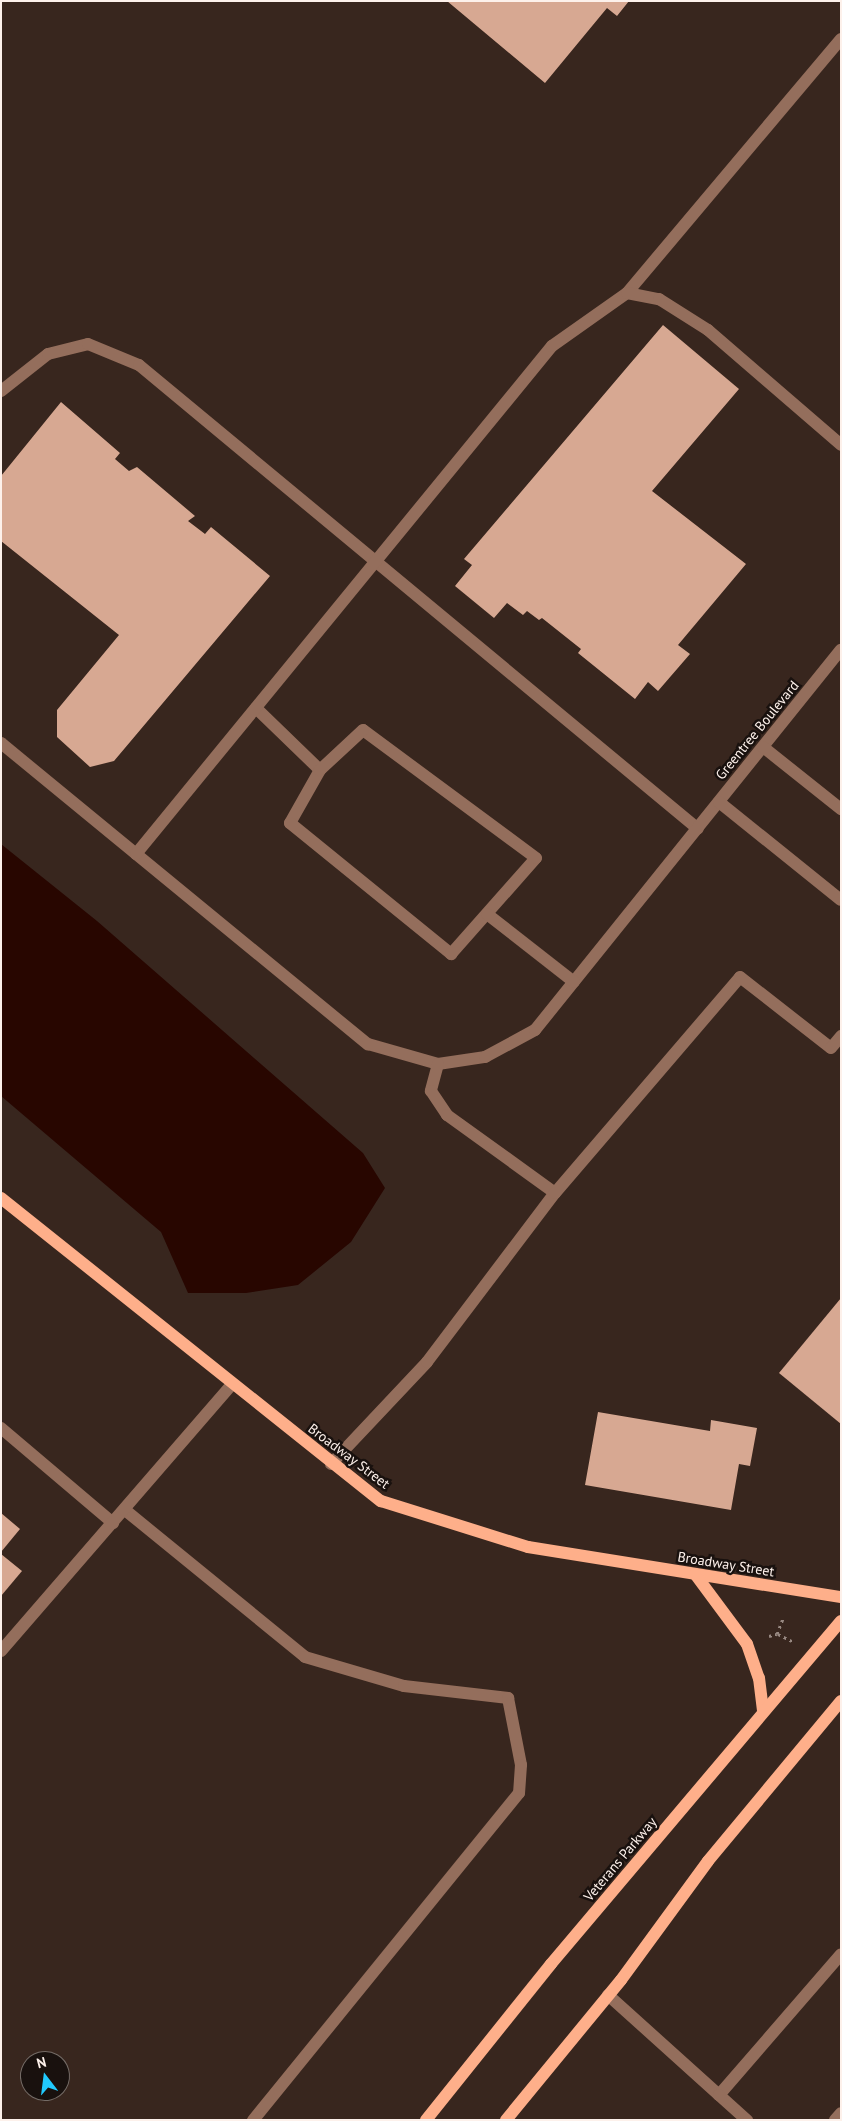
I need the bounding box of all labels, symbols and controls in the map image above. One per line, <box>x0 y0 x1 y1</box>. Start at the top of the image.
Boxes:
street label: Greentree Boulevard <box>712 677 802 783</box>
street label: Broadway Street <box>305 1420 393 1492</box>
street label: Broadway Street <box>676 1548 776 1580</box>
street label: Veterans Parkway <box>580 1814 660 1904</box>
north arrow <box>20 2051 70 2101</box>
text: N <box>35 2053 48 2072</box>

